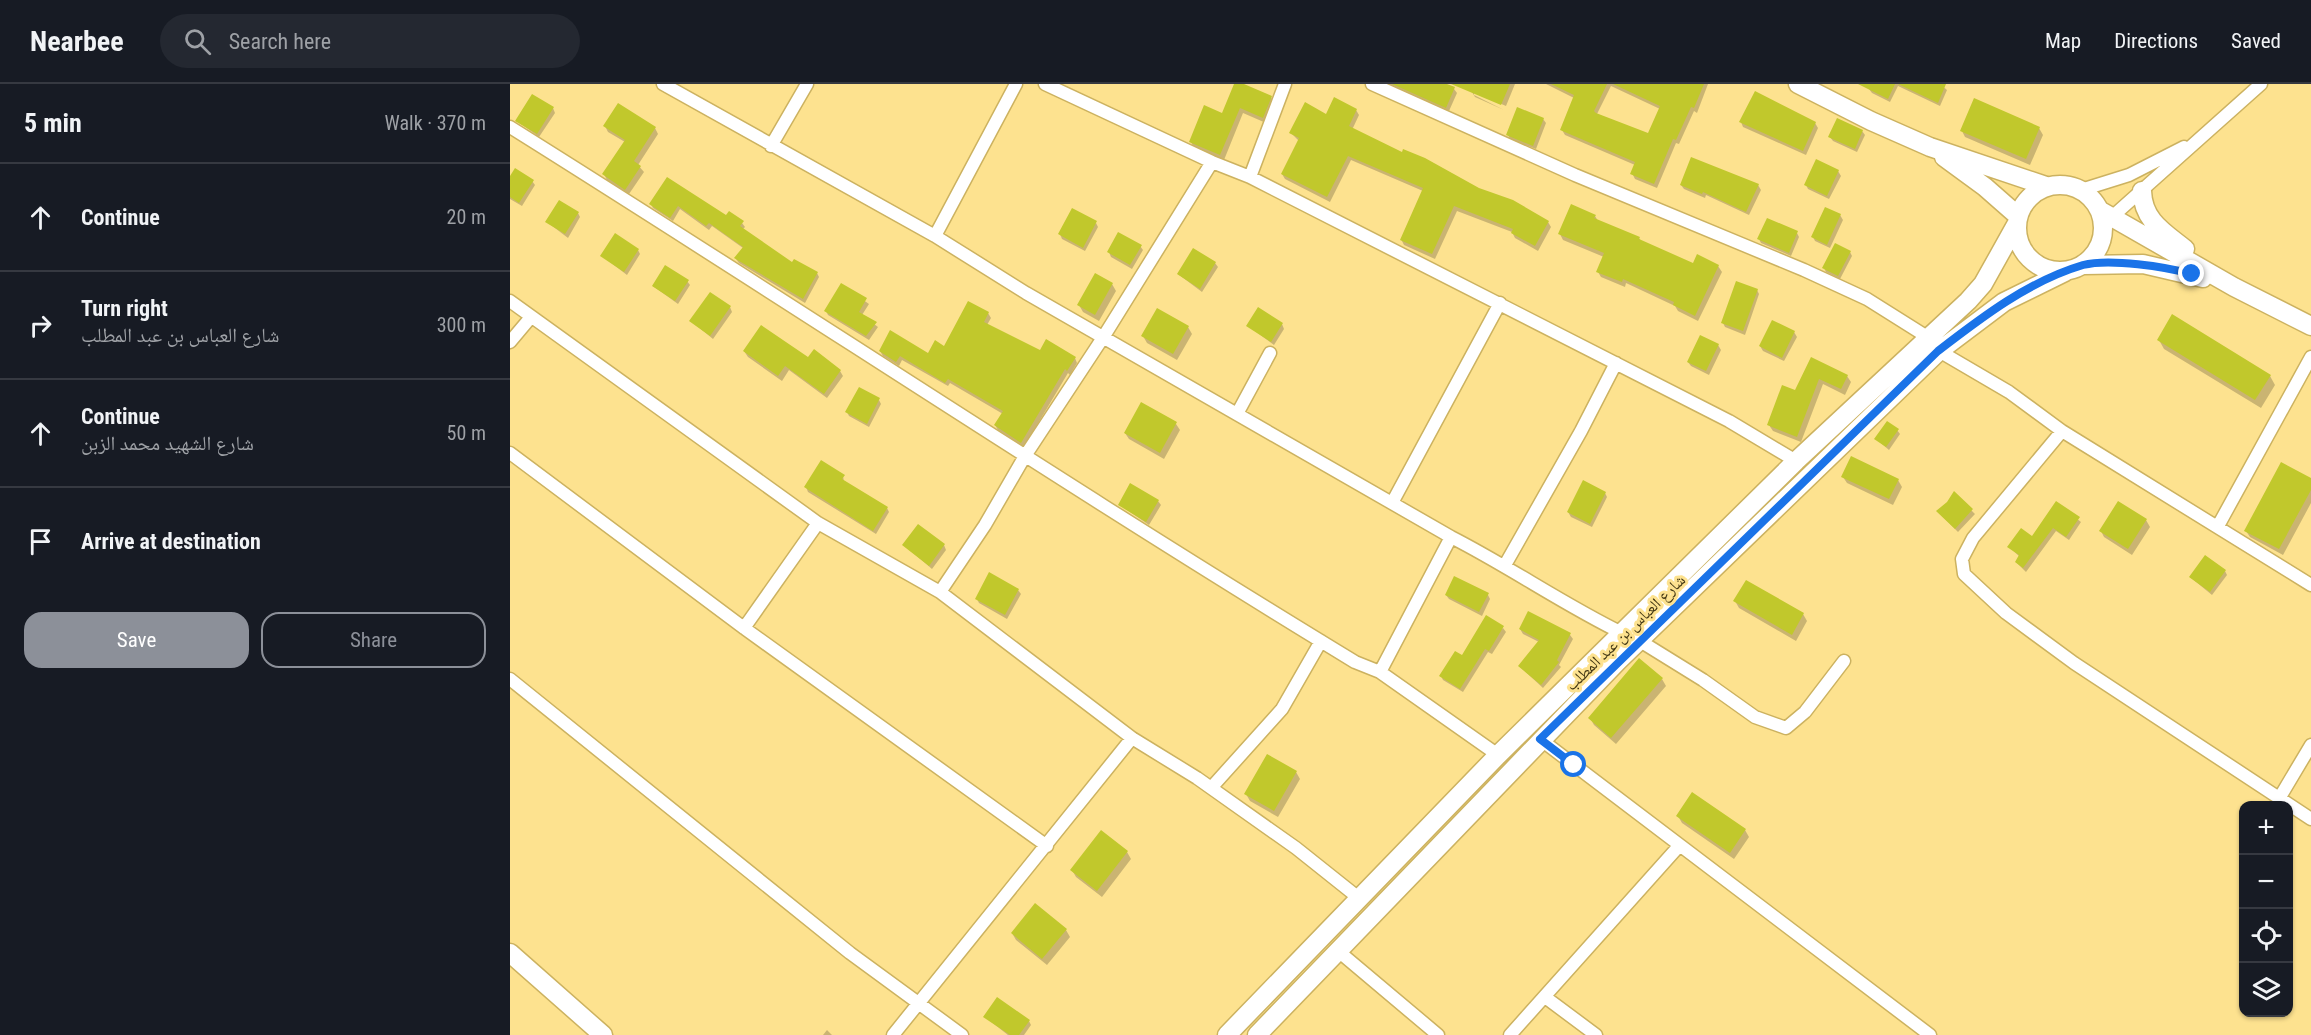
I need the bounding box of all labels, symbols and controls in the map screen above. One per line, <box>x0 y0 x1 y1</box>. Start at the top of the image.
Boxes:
search box <box>160 14 580 68</box>
text: Nearbee <box>30 25 124 58</box>
icon: search <box>181 25 214 58</box>
text: Search here <box>229 29 331 54</box>
text: Map <box>2045 29 2081 53</box>
text: Directions <box>2114 29 2198 53</box>
text: Saved <box>2231 29 2281 53</box>
text: 5 min <box>24 108 82 138</box>
text: Walk · 370 m <box>385 111 486 135</box>
icon: ahead <box>24 201 57 234</box>
text: Continue <box>81 205 160 230</box>
text: 20 m <box>447 205 486 229</box>
route end <box>2178 260 2204 286</box>
text: Turn right <box>81 296 168 321</box>
icon: right <box>24 309 57 342</box>
text: 300 m <box>437 313 486 337</box>
text: شارع العباس بن عبد المطلب <box>81 323 280 347</box>
text: Continue <box>81 404 160 429</box>
icon: ahead <box>24 417 57 450</box>
text: 50 m <box>447 421 486 445</box>
text: شارع الشهيد محمد الزبن <box>81 431 254 455</box>
icon: arrive <box>24 525 57 558</box>
text: Arrive at destination <box>81 529 261 554</box>
street label: شارع العباس بن عبد المطلب <box>1562 570 1690 695</box>
button: Save <box>24 612 249 668</box>
button: Share <box>261 612 486 668</box>
route start <box>1560 751 1586 777</box>
map controls <box>2239 801 2293 1017</box>
button: + <box>2239 801 2293 855</box>
button: − <box>2239 855 2293 909</box>
button: locate <box>2239 909 2293 963</box>
button: layers <box>2239 963 2293 1017</box>

